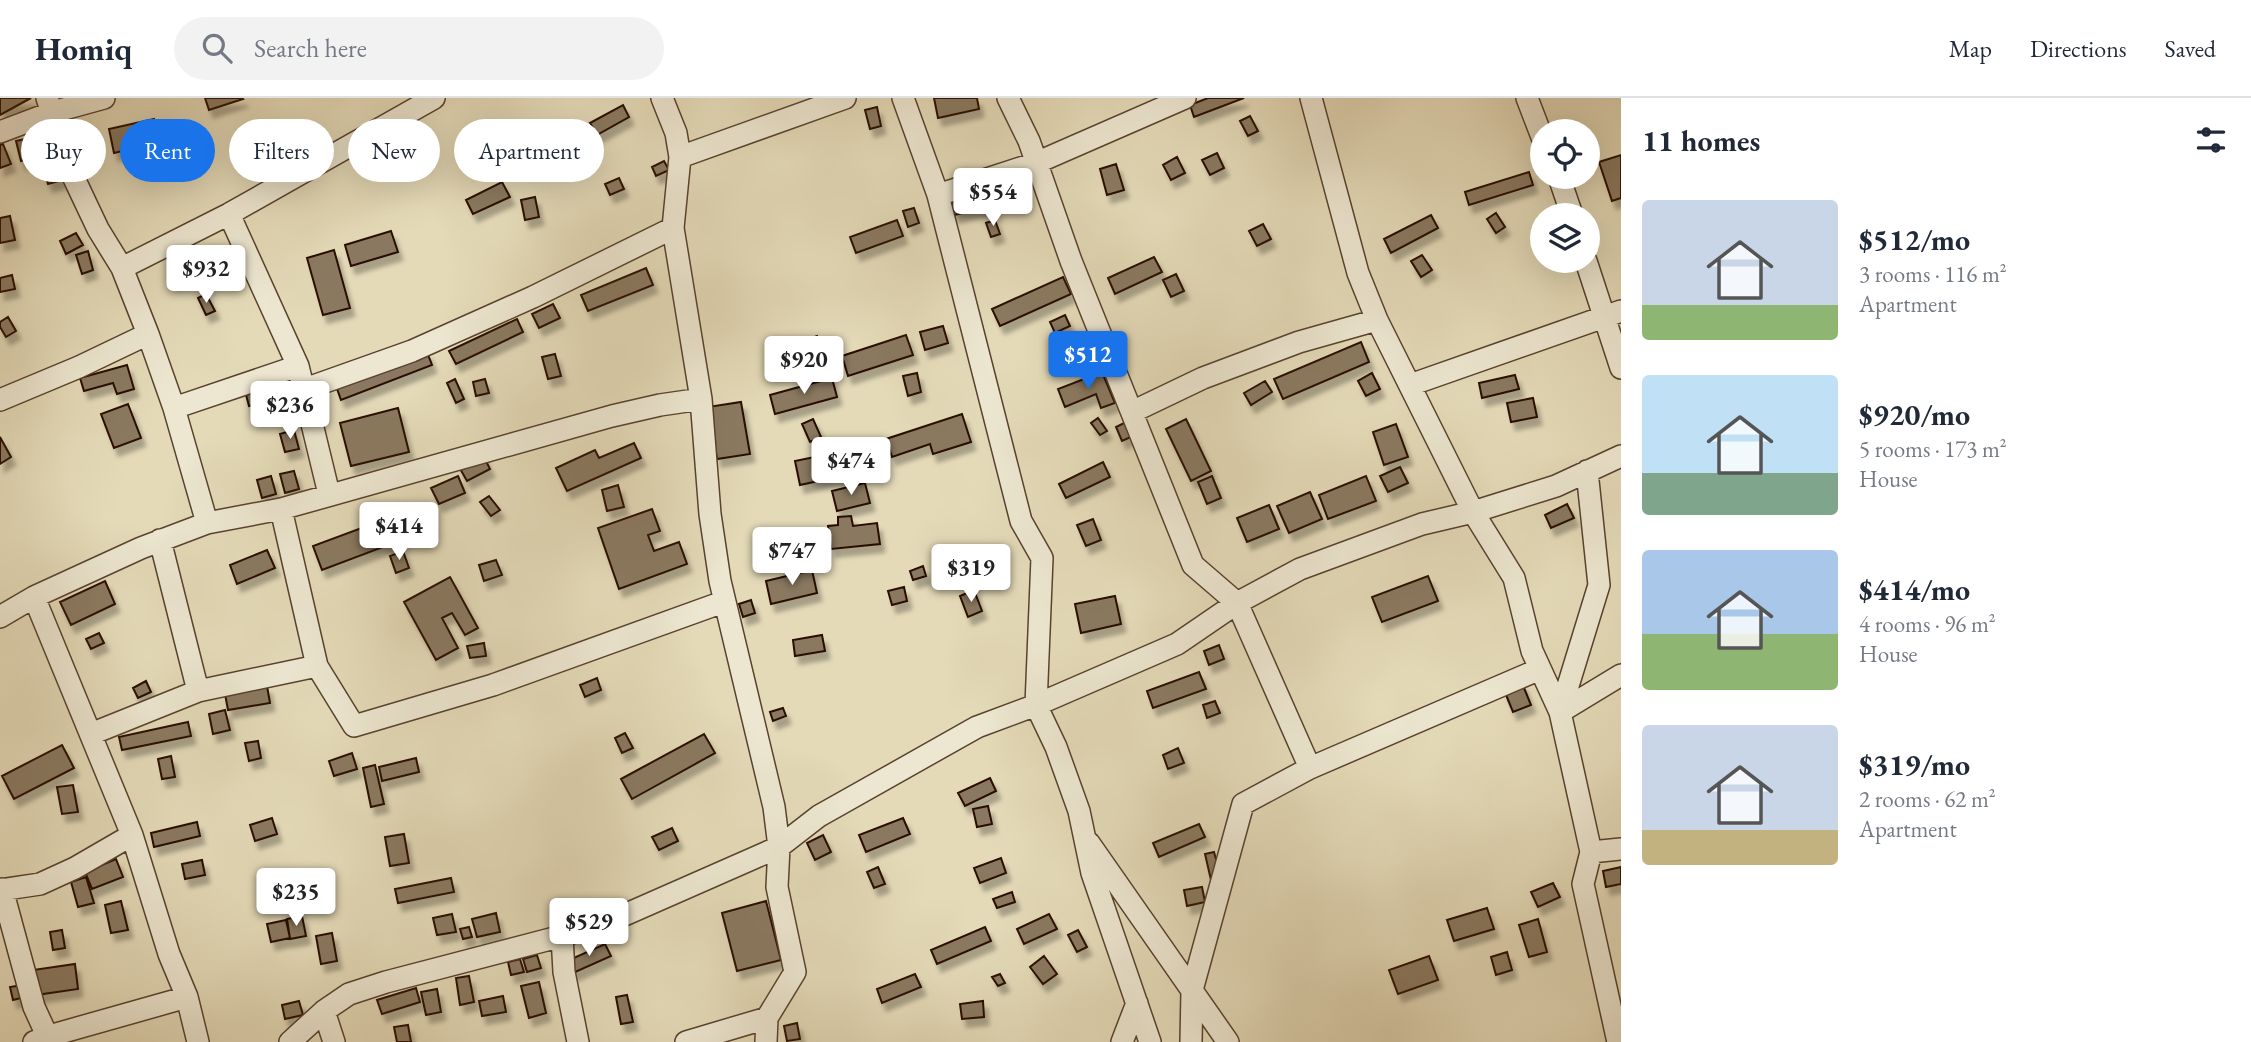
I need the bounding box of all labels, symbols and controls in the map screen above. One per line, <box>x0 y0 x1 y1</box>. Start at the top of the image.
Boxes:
search box <box>174 17 664 80</box>
text: Homiq <box>35 27 132 70</box>
icon: search <box>198 29 236 67</box>
text: Search here <box>254 31 367 65</box>
text: Map <box>1949 33 1992 64</box>
text: Directions <box>2030 33 2127 64</box>
text: Saved <box>2165 33 2216 64</box>
chip: Buy <box>21 119 106 182</box>
chip: Rent <box>120 119 215 182</box>
chip: Filters <box>229 119 334 182</box>
chip: New <box>348 119 440 182</box>
chip: Apartment <box>454 119 604 182</box>
map controls <box>1530 119 1600 273</box>
button: locate <box>1530 119 1600 189</box>
text: 11 homes <box>1642 121 1760 160</box>
icon: filters <box>2192 121 2230 159</box>
pin: $554 <box>952 169 1034 228</box>
text: $554 <box>969 176 1017 206</box>
button: layers <box>1530 203 1600 273</box>
text: $512/mo <box>1859 220 1970 259</box>
icon: home <box>1698 228 1782 312</box>
pin: $932 <box>165 246 247 305</box>
text: $932 <box>182 253 230 283</box>
text: 3 rooms · 116 m² <box>1859 259 2007 289</box>
text: Apartment <box>1859 289 1957 319</box>
pin: $512 <box>1047 331 1129 391</box>
pin: $920 <box>763 336 845 396</box>
text: $512 <box>1064 339 1112 369</box>
text: $920 <box>780 344 828 374</box>
pin: $236 <box>249 382 331 441</box>
text: $236 <box>266 389 314 419</box>
text: $920/mo <box>1859 395 1970 434</box>
icon: home <box>1698 403 1782 487</box>
text: 5 rooms · 173 m² <box>1859 434 2007 464</box>
pin: $474 <box>810 438 892 497</box>
text: $474 <box>827 445 875 475</box>
text: House <box>1859 464 1918 494</box>
pin: $414 <box>358 503 440 562</box>
text: $414 <box>375 510 423 540</box>
pin: $747 <box>751 528 833 587</box>
text: $747 <box>768 535 816 565</box>
pin: $319 <box>930 545 1012 604</box>
text: $319 <box>947 552 995 582</box>
text: $414/mo <box>1859 570 1970 609</box>
icon: home <box>1698 578 1782 662</box>
text: 4 rooms · 96 m² <box>1859 609 1996 639</box>
text: House <box>1859 639 1918 669</box>
text: $319/mo <box>1859 745 1970 784</box>
icon: home <box>1698 753 1782 837</box>
text: 2 rooms · 62 m² <box>1859 784 1996 814</box>
text: Apartment <box>1859 814 1957 844</box>
pin: $235 <box>255 868 337 928</box>
text: $235 <box>272 876 320 906</box>
pin: $529 <box>548 898 630 958</box>
text: $529 <box>565 906 613 936</box>

